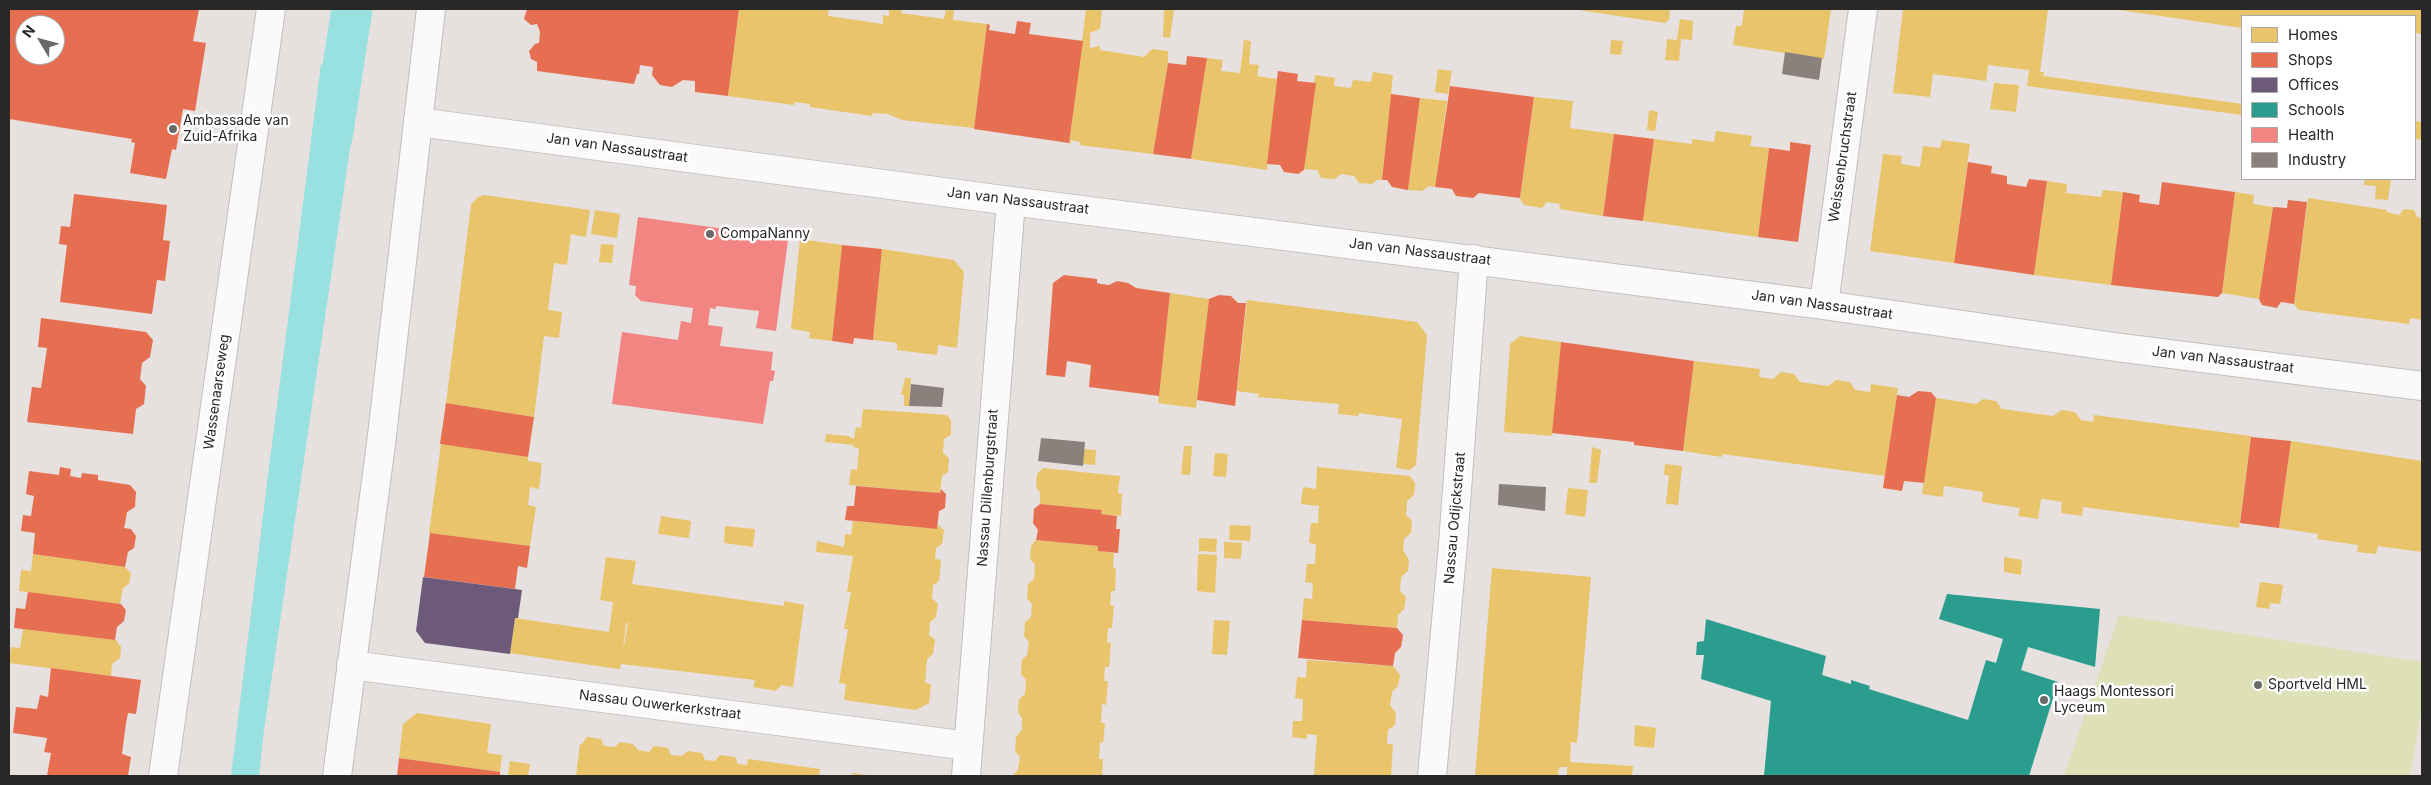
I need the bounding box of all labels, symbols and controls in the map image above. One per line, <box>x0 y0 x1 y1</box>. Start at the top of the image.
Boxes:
north arrow <box>15 15 65 65</box>
legend <box>2241 15 2416 180</box>
text: N <box>18 22 38 41</box>
text: Homes <box>2288 25 2338 44</box>
text: Shops <box>2288 50 2333 69</box>
text: Offices <box>2288 75 2339 94</box>
street label: Weissenbruchstraat <box>1826 91 1860 223</box>
text: Schools <box>2288 100 2345 119</box>
place label: Ambassade van Zuid-Afrika <box>183 113 289 146</box>
marker: Ambassade van Zuid-Afrika <box>167 123 179 135</box>
text: Health <box>2288 125 2334 144</box>
street label: Jan van Nassaustraat <box>545 130 689 166</box>
text: Industry <box>2288 150 2346 169</box>
street label: Jan van Nassaustraat <box>946 184 1090 218</box>
place label: CompaNanny <box>720 226 810 242</box>
marker: CompaNanny <box>704 228 716 240</box>
street label: Jan van Nassaustraat <box>1348 235 1492 269</box>
street label: Jan van Nassaustraat <box>1750 287 1894 323</box>
street label: Wassenaarseweg <box>201 333 233 451</box>
street label: Jan van Nassaustraat <box>2151 343 2295 377</box>
street label: Nassau Dillenburgstraat <box>974 409 1002 567</box>
street label: Nassau Odijckstraat <box>1441 451 1469 585</box>
place label: Sportveld HML <box>2268 677 2367 693</box>
marker: Sportveld HML <box>2252 679 2264 691</box>
place label: Haags Montessori Lyceum <box>2054 684 2174 716</box>
street label: Nassau Ouwerkerkstraat <box>578 687 742 723</box>
marker: Haags Montessori Lyceum <box>2038 694 2050 706</box>

